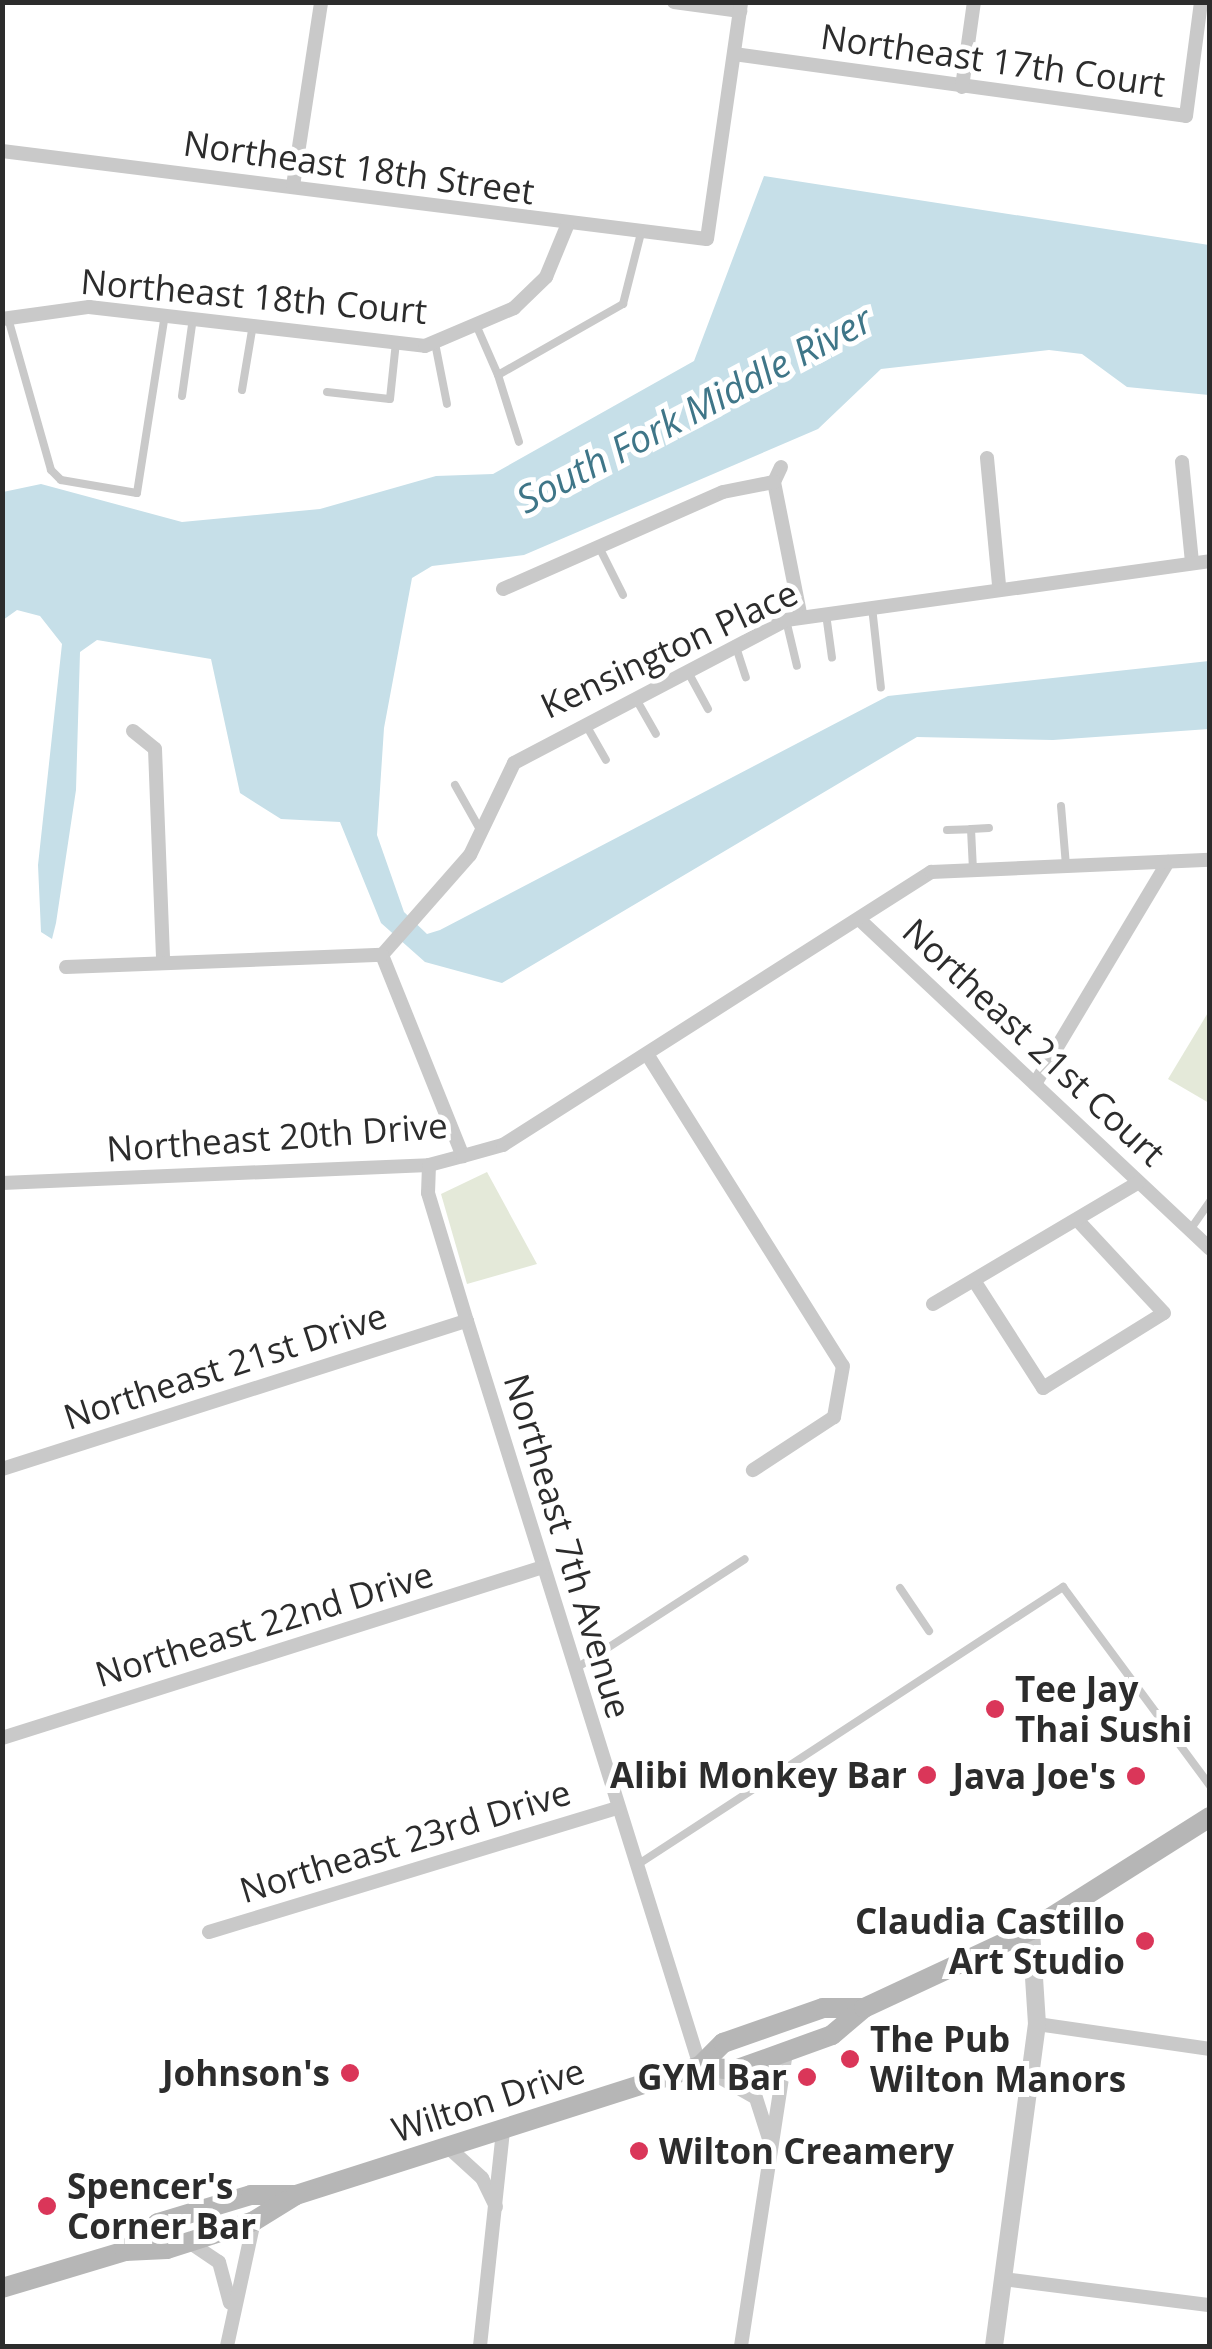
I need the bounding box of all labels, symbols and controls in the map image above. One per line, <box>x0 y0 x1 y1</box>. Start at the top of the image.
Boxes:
street label: Northeast 17th Court <box>818 15 1168 105</box>
street label: Northeast 18th Street <box>181 122 537 212</box>
street label: Northeast 18th Court <box>79 260 429 332</box>
water label: South Fork Middle River <box>508 296 880 522</box>
street label: Kensington Place <box>534 571 804 727</box>
street label: Northeast 21st Court <box>894 910 1174 1174</box>
street label: Northeast 20th Drive <box>105 1104 449 1170</box>
street label: Northeast 21st Drive <box>58 1294 392 1438</box>
street label: Northeast 7th Avenue <box>496 1369 640 1723</box>
street label: Northeast 22nd Drive <box>90 1553 438 1695</box>
place label: Tee Jay Thai Sushi <box>1015 1668 1193 1750</box>
marker: Tee Jay Thai Sushi <box>984 1698 1006 1720</box>
place label: Alibi Monkey Bar <box>610 1754 907 1796</box>
place label: Java Joe's <box>952 1755 1116 1797</box>
marker: Alibi Monkey Bar <box>916 1764 938 1786</box>
marker: Java Joe's <box>1125 1765 1147 1787</box>
street label: Northeast 23rd Drive <box>235 1771 575 1911</box>
place label: Claudia Castillo Art Studio <box>855 1900 1125 1982</box>
marker: Claudia Castillo Art Studio <box>1134 1930 1156 1952</box>
place label: The Pub Wilton Manors <box>870 2018 1126 2100</box>
marker: The Pub Wilton Manors <box>839 2048 861 2070</box>
street label: Wilton Drive <box>387 2049 589 2151</box>
place label: Johnson's <box>162 2052 330 2094</box>
place label: GYM Bar <box>637 2056 787 2098</box>
marker: Johnson's <box>339 2062 361 2084</box>
marker: GYM Bar <box>796 2066 818 2088</box>
place label: Wilton Creamery <box>659 2130 954 2172</box>
marker: Wilton Creamery <box>628 2140 650 2162</box>
place label: Spencer's Corner Bar <box>67 2165 256 2247</box>
marker: Spencer's Corner Bar <box>36 2195 58 2217</box>

